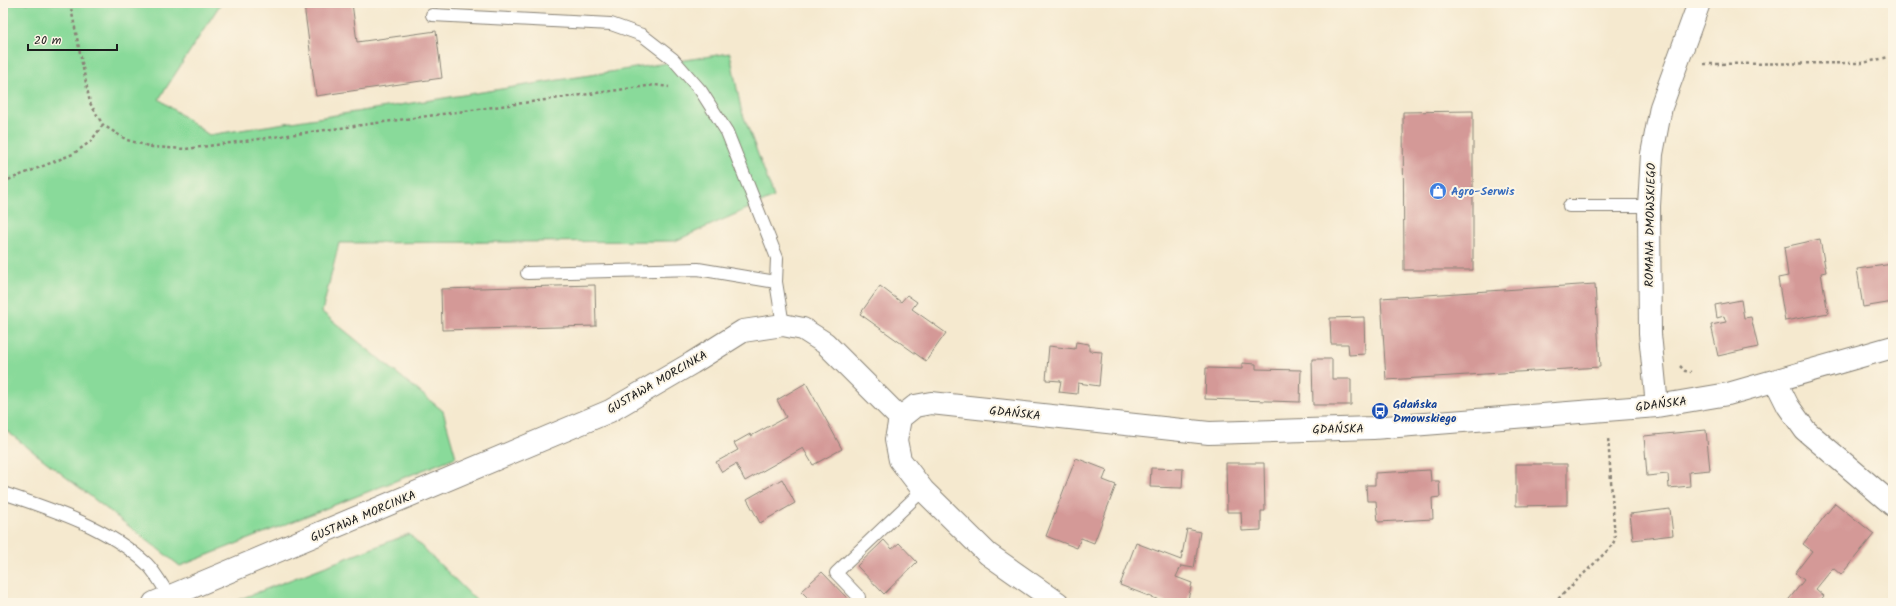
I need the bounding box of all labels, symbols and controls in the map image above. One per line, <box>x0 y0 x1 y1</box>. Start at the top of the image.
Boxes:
scale bar <box>28 26 117 52</box>
text: 20 m <box>34 31 62 50</box>
street label: ROMANA DMOWSKIEGO <box>1640 162 1661 287</box>
shop icon: Agro-Serwis <box>1428 181 1448 201</box>
place label: Agro-Serwis <box>1451 182 1515 201</box>
street label: GUSTAWA MORCINKA <box>603 346 711 419</box>
street label: GDAŃSKA <box>1634 392 1688 417</box>
place label: Gdańska Dmowskiego <box>1393 395 1457 428</box>
street label: GDAŃSKA <box>988 401 1041 426</box>
bus stop icon: Gdańska Dmowskiego <box>1370 401 1390 421</box>
street label: GDAŃSKA <box>1312 420 1364 439</box>
street label: GUSTAWA MORCINKA <box>307 486 419 547</box>

